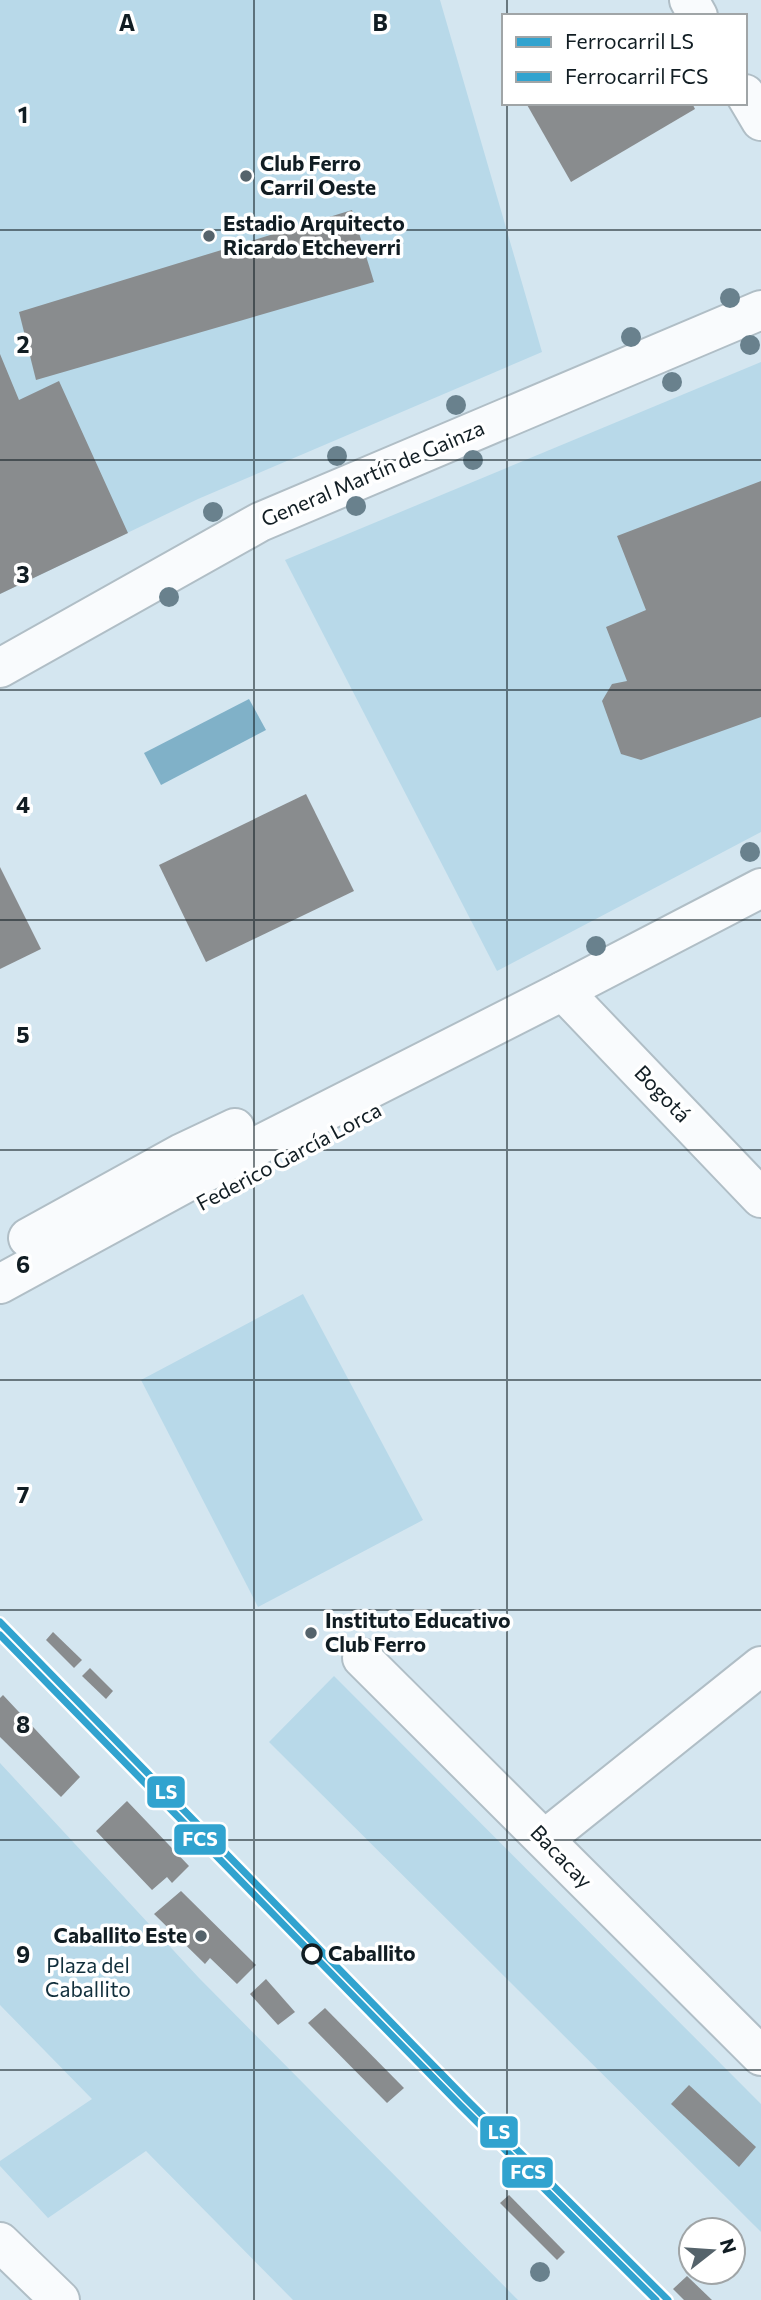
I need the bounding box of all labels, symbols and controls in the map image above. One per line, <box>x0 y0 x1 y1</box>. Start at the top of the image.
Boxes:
text: A <box>119 8 136 36</box>
text: B <box>372 8 388 36</box>
legend <box>502 14 747 105</box>
text: Ferrocarril LS <box>565 28 694 53</box>
text: Ferrocarril FCS <box>565 63 708 88</box>
text: 1 <box>18 100 28 128</box>
place label: Club Ferro Carril Oeste <box>260 150 376 199</box>
marker: Club Ferro Carril Oeste <box>238 168 254 184</box>
place label: Estadio Arquitecto Ricardo Etcheverri <box>223 210 405 259</box>
marker: Estadio Arquitecto Ricardo Etcheverri <box>201 228 217 244</box>
text: 2 <box>16 330 30 358</box>
street label: General Martín de Gainza <box>257 414 488 531</box>
text: 3 <box>16 560 30 588</box>
text: 4 <box>16 790 30 818</box>
text: 5 <box>16 1020 30 1048</box>
street label: Bogotá <box>630 1059 696 1127</box>
street label: Federico García Lorca <box>192 1096 385 1215</box>
text: 6 <box>16 1250 30 1278</box>
text: 7 <box>17 1480 29 1508</box>
place label: Instituto Educativo Club Ferro <box>325 1607 511 1656</box>
marker: Instituto Educativo Club Ferro <box>303 1625 319 1641</box>
text: 8 <box>16 1710 30 1738</box>
line badge: LS <box>146 1775 186 1809</box>
text: LS <box>155 1780 177 1803</box>
street label: Bacacay <box>526 1819 598 1893</box>
line badge: FCS <box>173 1823 227 1856</box>
text: FCS <box>182 1827 218 1850</box>
place label: Caballito Este <box>54 1922 187 1947</box>
marker: Caballito Este <box>193 1928 209 1944</box>
text: 9 <box>16 1940 30 1968</box>
place label: Caballito <box>328 1940 416 1965</box>
marker: Caballito <box>302 1944 322 1964</box>
park label: Plaza del Caballito <box>45 1952 131 2001</box>
line badge: LS <box>479 2115 519 2149</box>
text: LS <box>488 2120 510 2143</box>
line badge: FCS <box>501 2156 554 2189</box>
text: FCS <box>510 2160 546 2183</box>
north arrow <box>677 2216 747 2286</box>
text: N <box>716 2236 742 2256</box>

